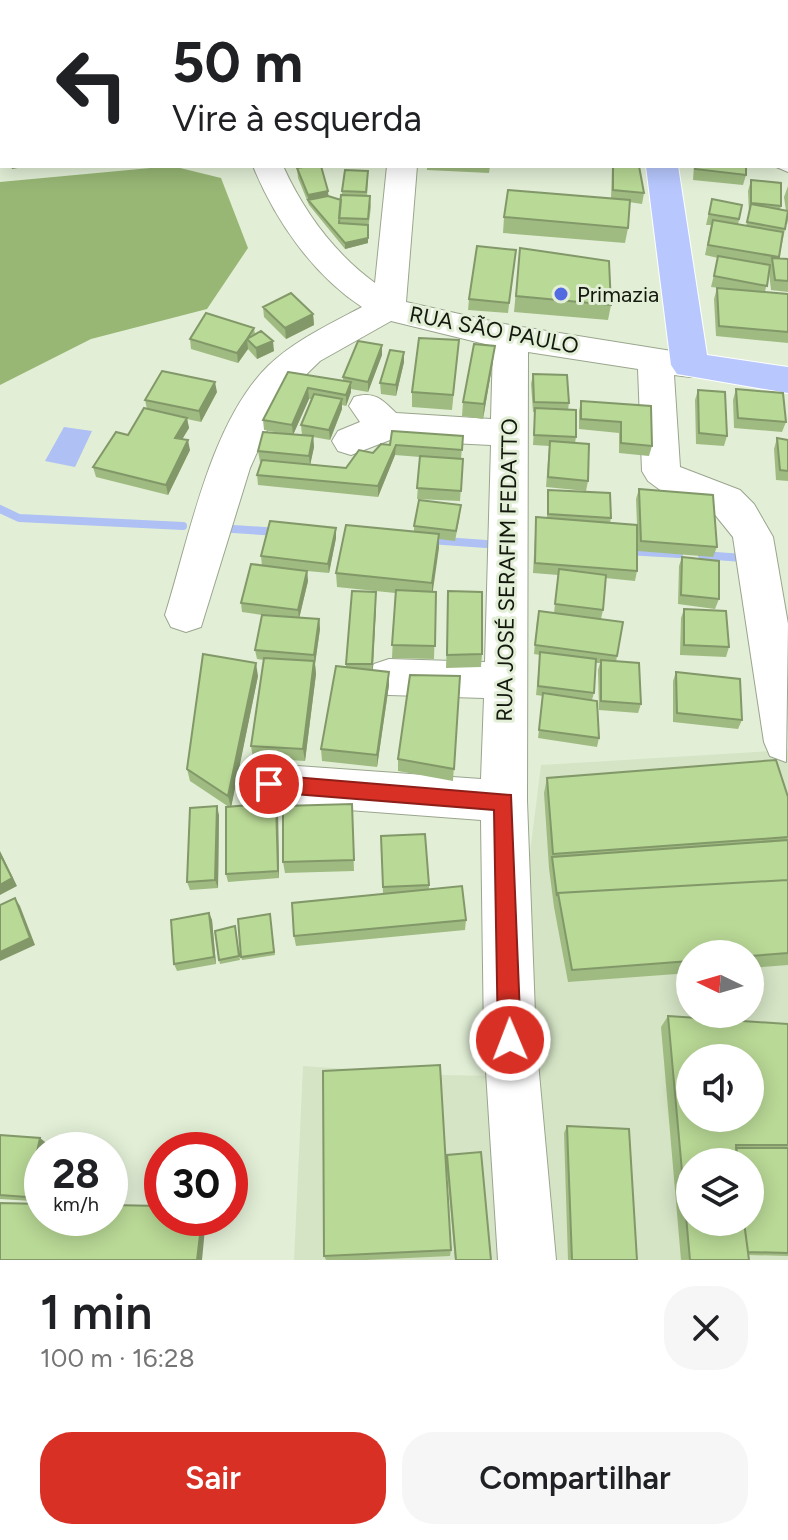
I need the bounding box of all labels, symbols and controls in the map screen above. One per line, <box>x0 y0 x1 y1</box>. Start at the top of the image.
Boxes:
text: 50 m <box>172 29 303 96</box>
icon: left <box>40 32 144 136</box>
text: Vire à esquerda <box>172 97 422 140</box>
place label: Primazia <box>577 281 659 308</box>
marker: Primazia <box>552 285 570 303</box>
street label: RUA SÃO PAULO <box>407 300 581 360</box>
street label: RUA JOSÉ SERAFIM FEDATTO <box>491 418 523 722</box>
pin <box>235 750 303 818</box>
icon: arrive <box>247 762 291 806</box>
north arrow <box>676 940 764 1028</box>
map controls <box>676 940 764 1236</box>
position arrow <box>468 998 552 1082</box>
button: sound <box>676 1044 764 1132</box>
speed limit sign: 30 <box>144 1132 248 1236</box>
button: layers <box>676 1148 764 1236</box>
text: 28 <box>52 1150 100 1198</box>
text: km/h <box>53 1192 99 1216</box>
text: 1 min <box>40 1283 152 1341</box>
button: close <box>664 1286 748 1370</box>
text: 100 m · 16:28 <box>40 1342 195 1374</box>
button: Sair <box>40 1432 386 1524</box>
button: Compartilhar <box>402 1432 748 1524</box>

